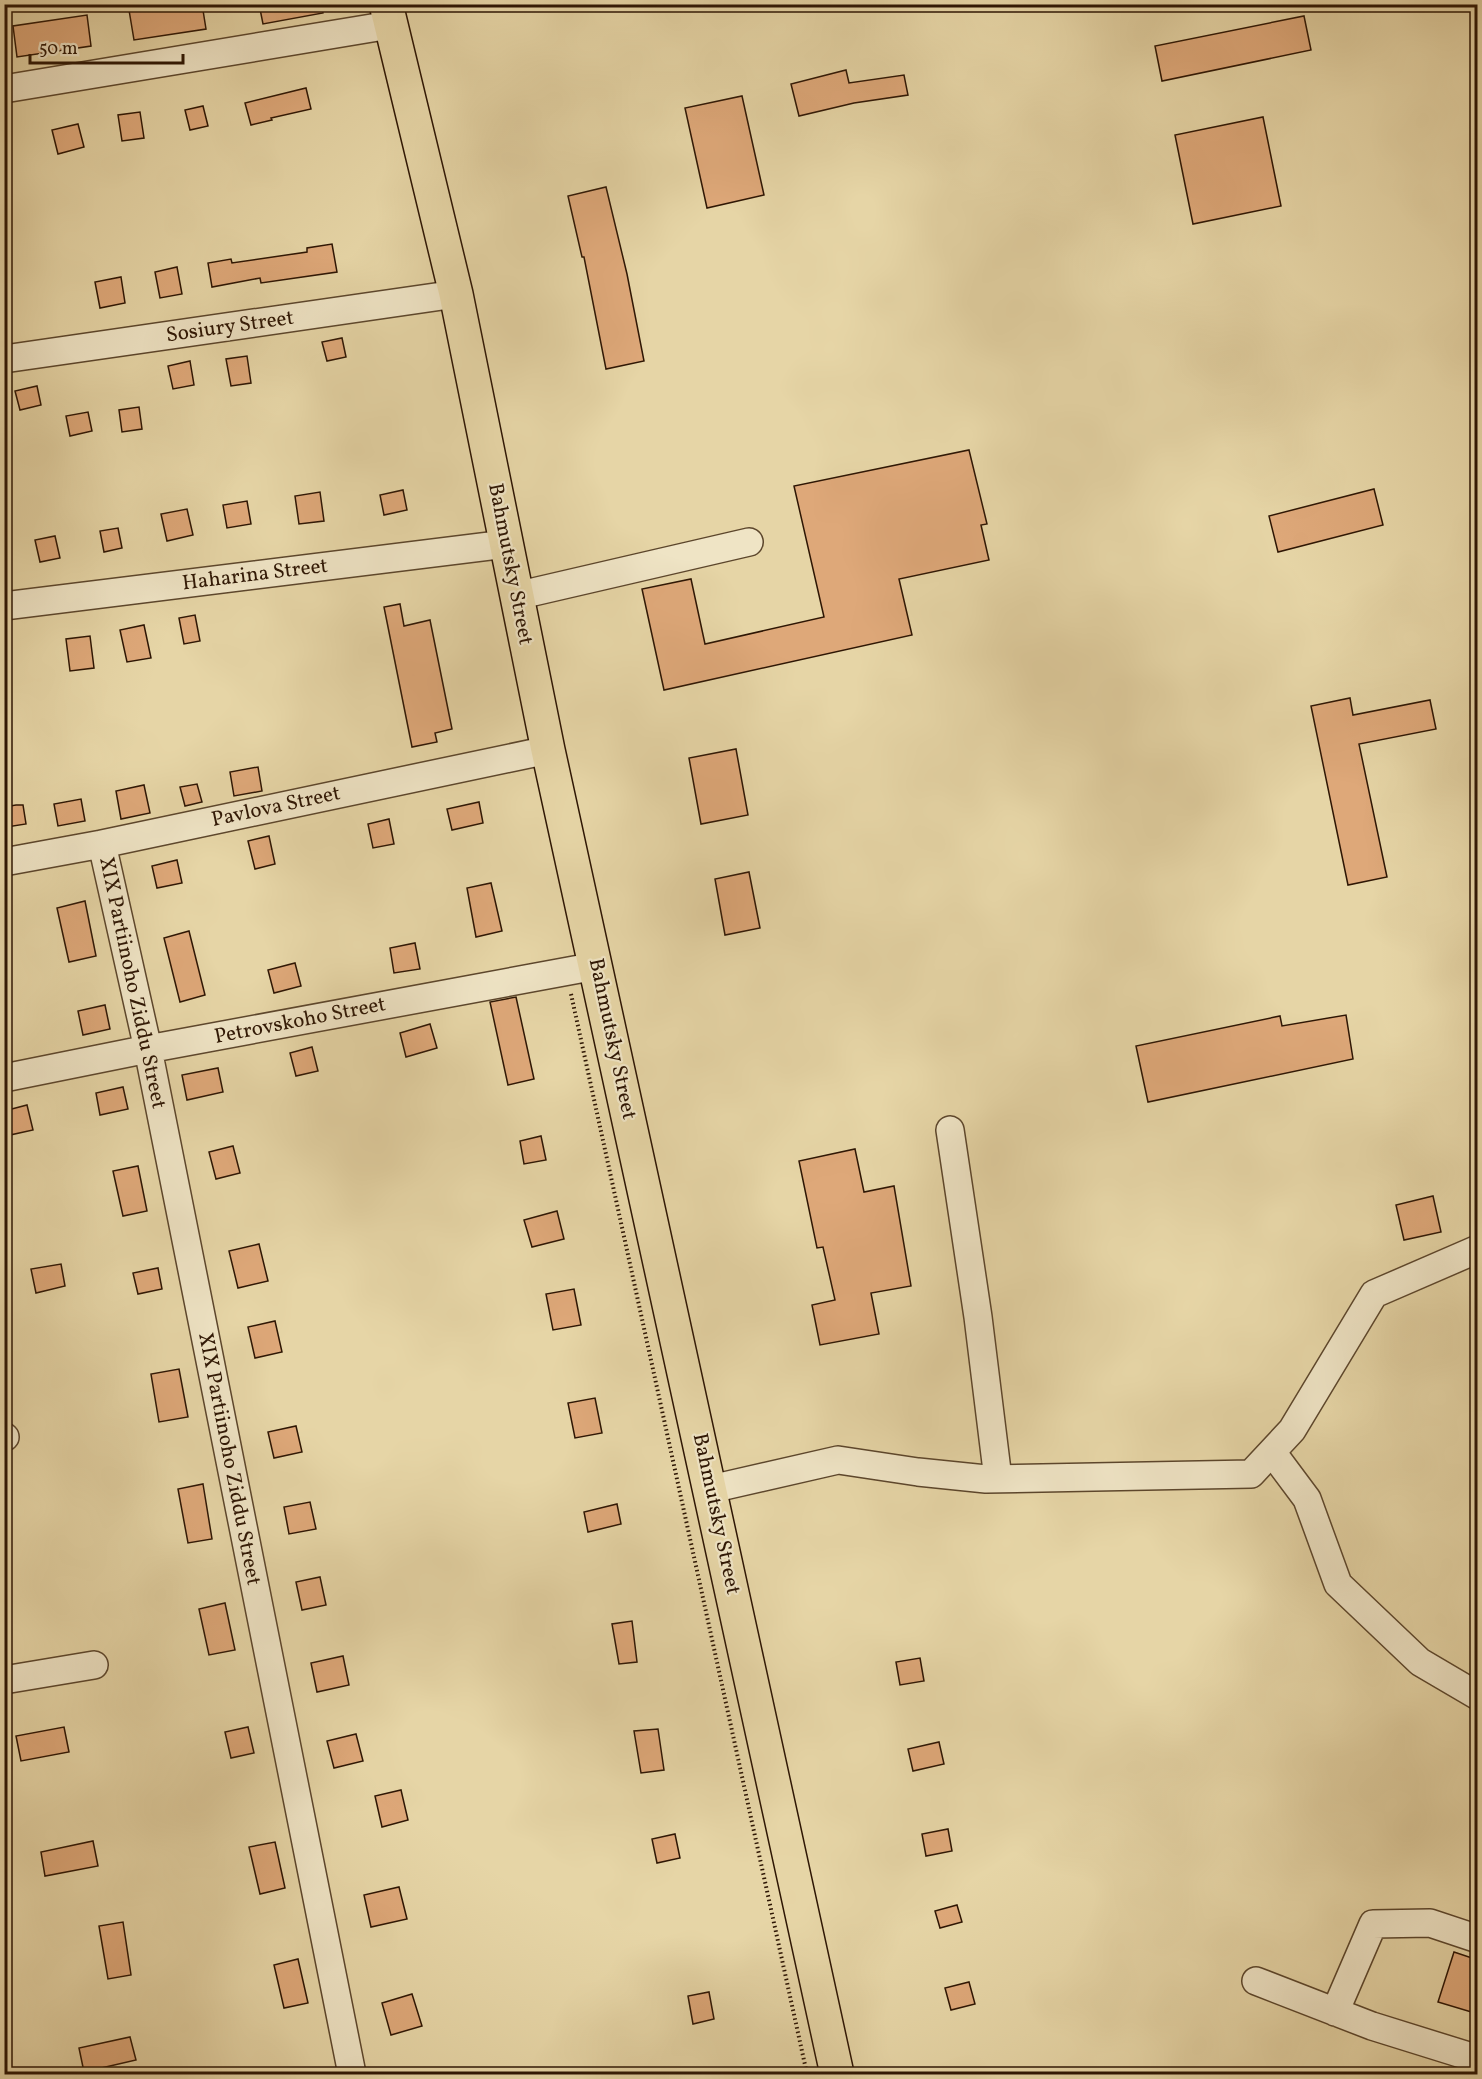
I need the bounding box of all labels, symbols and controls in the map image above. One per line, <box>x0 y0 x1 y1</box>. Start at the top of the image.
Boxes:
scale bar <box>30 27 183 65</box>
text: 50 m <box>39 37 78 62</box>
street label: Sosiury Street <box>164 304 296 350</box>
street label: Bahmutsky Street <box>480 481 540 647</box>
street label: Haharina Street <box>180 552 330 598</box>
street label: Pavlova Street <box>209 779 343 835</box>
street label: XIX Partiinoho Ziddu Street <box>91 854 173 1112</box>
street label: Bahmutsky Street <box>581 956 643 1122</box>
street label: Petrovskoho Street <box>212 990 388 1052</box>
street label: XIX Partiinoho Ziddu Street <box>190 1330 268 1588</box>
street label: Bahmutsky Street <box>685 1431 747 1597</box>

